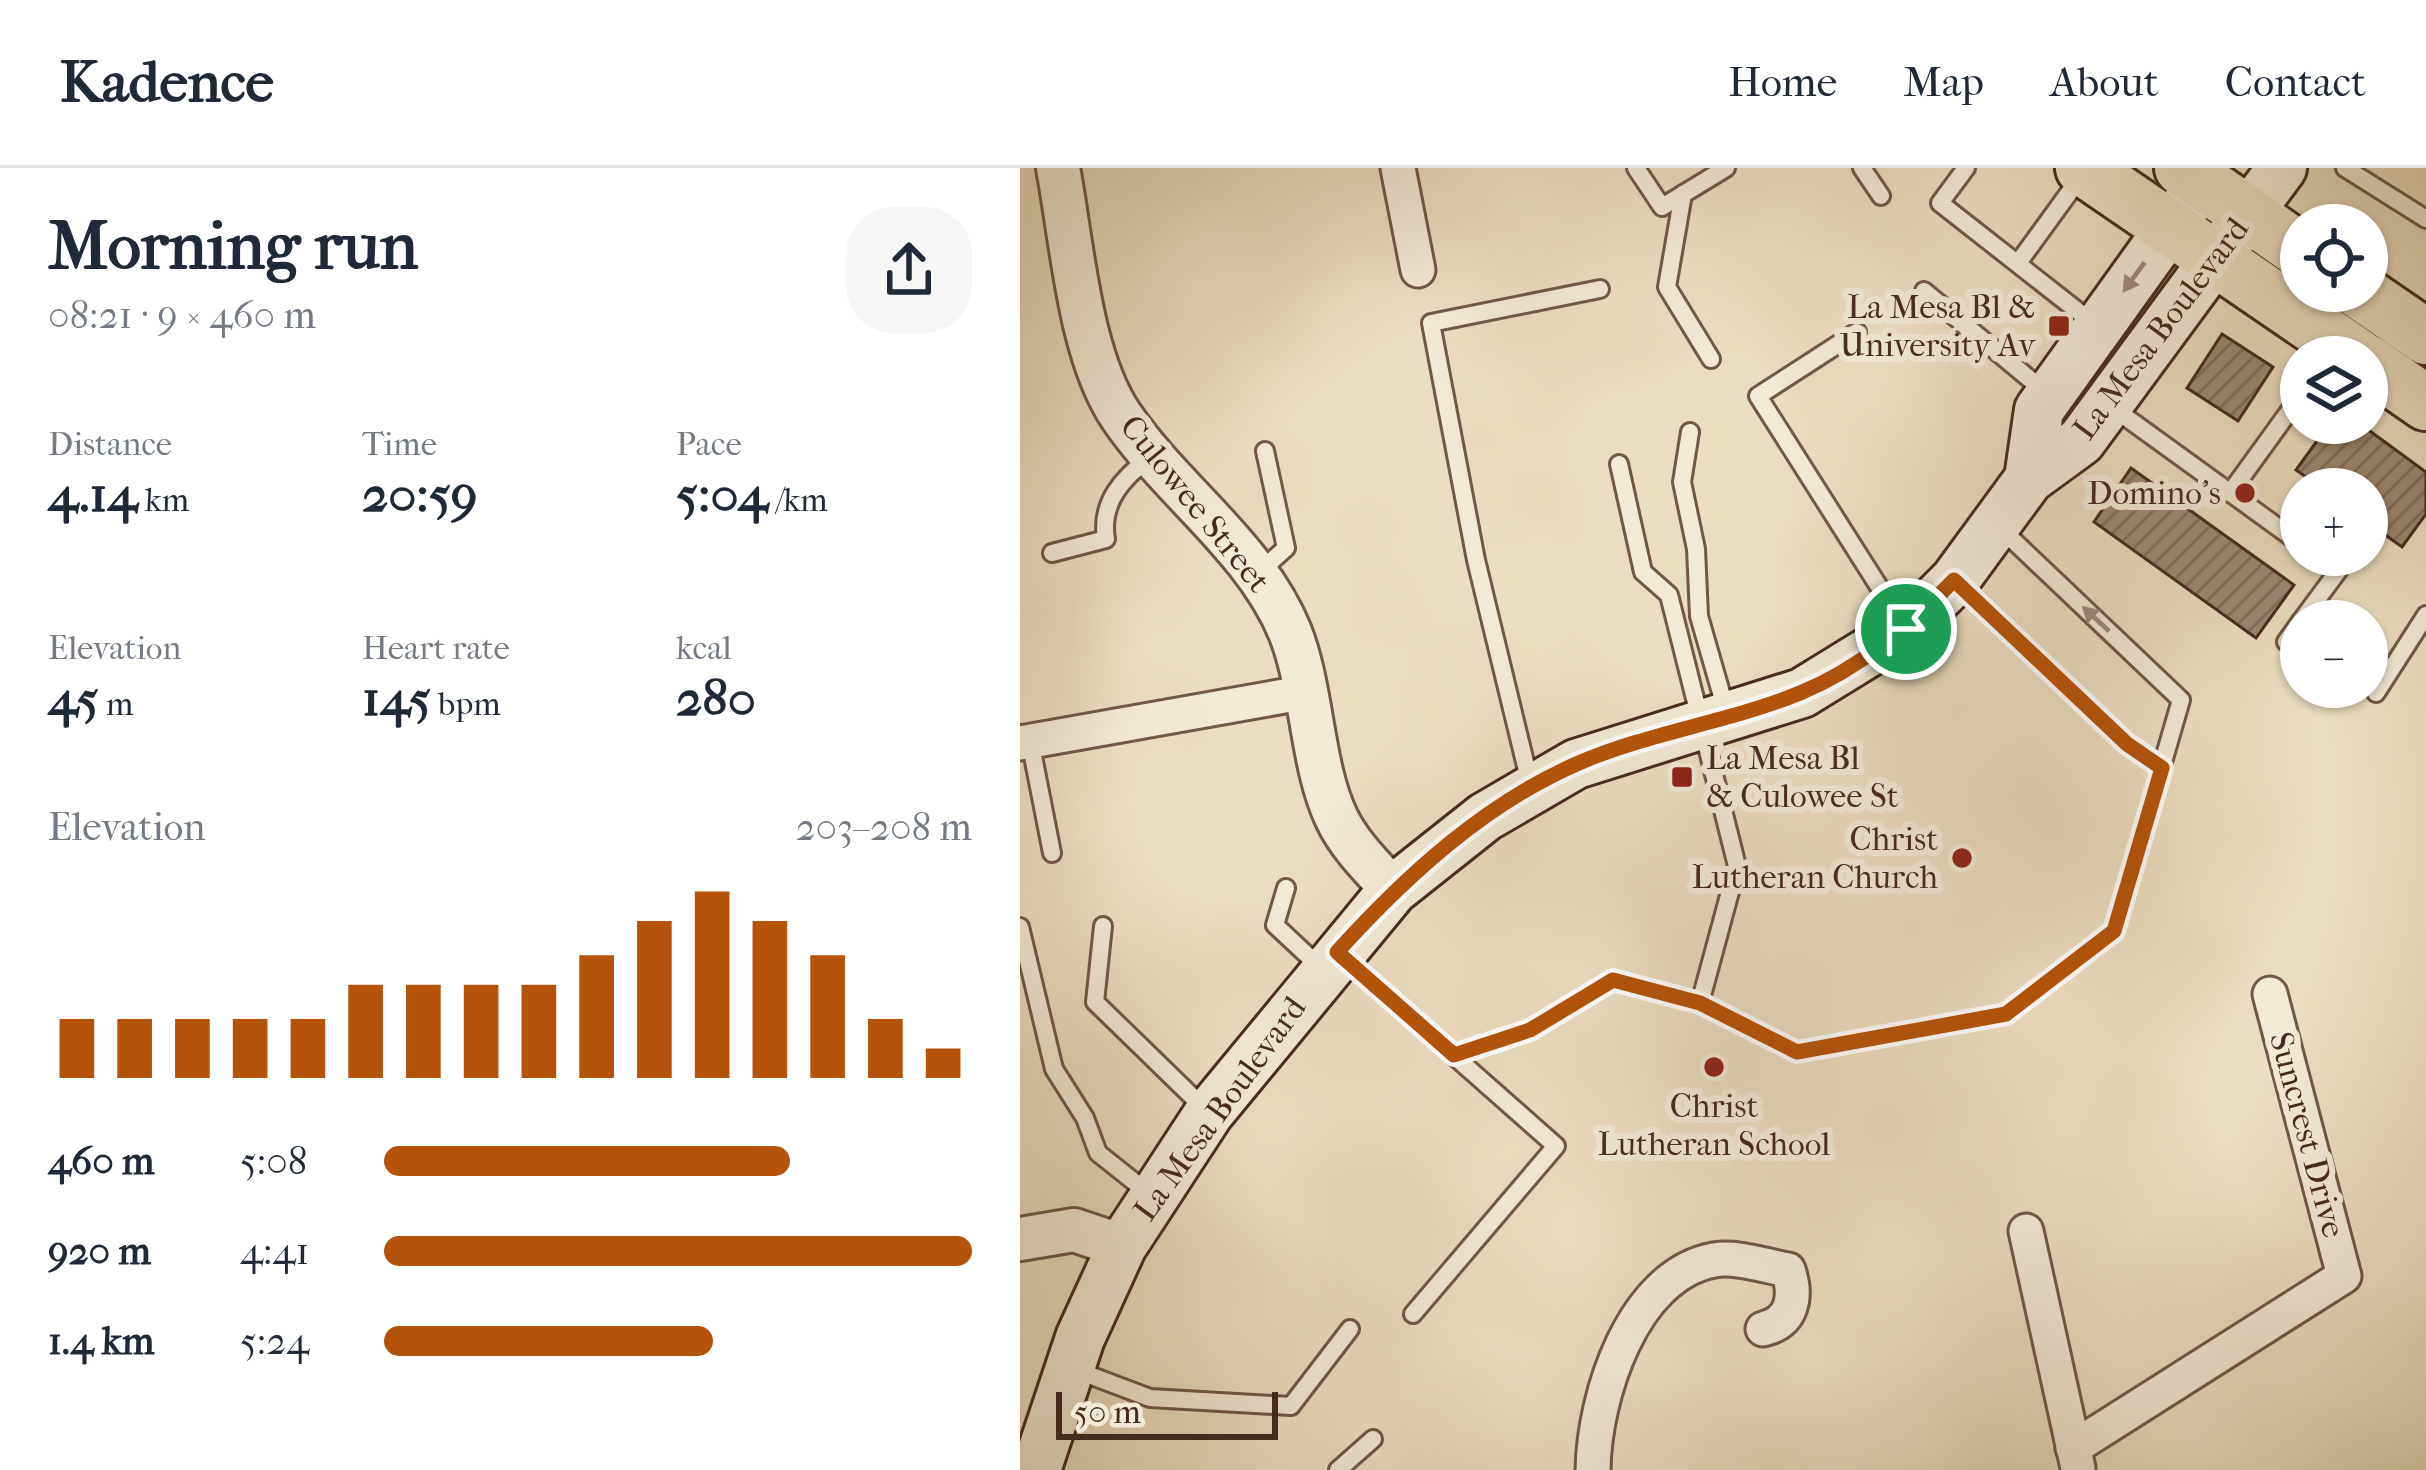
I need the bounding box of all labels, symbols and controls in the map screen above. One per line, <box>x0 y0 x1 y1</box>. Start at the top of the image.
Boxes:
text: Kadence <box>60 49 274 116</box>
text: Home <box>1728 58 1837 107</box>
text: Map <box>1903 58 1984 107</box>
text: About <box>2050 58 2159 107</box>
text: Contact <box>2225 58 2366 107</box>
map controls <box>2280 204 2388 708</box>
button: locate <box>2280 204 2388 312</box>
button: share <box>846 207 972 333</box>
text: Morning run <box>48 208 418 285</box>
street label: La Mesa Boulevard <box>2065 210 2258 448</box>
one-way arrow <box>2123 261 2147 293</box>
place label: La Mesa Bl & University Av <box>1839 288 2036 365</box>
text: 08:21 · 9 × 460 m <box>48 292 316 338</box>
marker: La Mesa Bl & University Av <box>2046 313 2072 339</box>
button: layers <box>2280 336 2388 444</box>
street label: Culowee Street <box>1112 408 1278 601</box>
text: Distance <box>48 425 172 464</box>
text: Time <box>362 425 437 464</box>
text: Pace <box>676 425 742 464</box>
text: 4.14 <box>48 464 138 524</box>
text: 20:59 <box>362 464 478 524</box>
text: 5:04 <box>676 464 768 524</box>
button: + <box>2280 468 2388 576</box>
place label: Domino's <box>2087 474 2221 513</box>
marker: Domino's <box>2232 480 2258 506</box>
text: km <box>138 481 189 520</box>
text: /km <box>768 481 828 520</box>
pin <box>1855 578 1957 680</box>
icon: arrive <box>1873 596 1939 662</box>
button: − <box>2280 600 2388 708</box>
one-way arrow <box>2082 606 2111 634</box>
text: Elevation <box>48 629 181 668</box>
text: Heart rate <box>362 629 510 668</box>
text: kcal <box>676 629 732 668</box>
text: 45 <box>48 668 99 728</box>
text: 145 <box>362 668 431 728</box>
text: 280 <box>676 668 756 728</box>
text: m <box>99 685 133 724</box>
text: bpm <box>431 685 501 724</box>
place label: La Mesa Bl & Culowee St <box>1706 739 1899 816</box>
marker: La Mesa Bl & Culowee St <box>1669 764 1695 790</box>
text: Elevation <box>48 804 206 850</box>
text: 203–208 m <box>795 804 972 850</box>
place label: Christ Lutheran Church <box>1692 820 1938 897</box>
marker: Christ Lutheran Church <box>1949 845 1975 871</box>
street label: La Mesa Boulevard <box>1126 989 1315 1229</box>
street label: Suncrest Drive <box>2261 1028 2353 1242</box>
marker: Christ Lutheran School <box>1701 1054 1727 1080</box>
place label: Christ Lutheran School <box>1598 1087 1830 1164</box>
text: 460 m <box>48 1138 154 1184</box>
text: 5:08 <box>240 1138 307 1184</box>
text: 920 m <box>48 1228 151 1274</box>
text: 4:41 <box>240 1228 309 1274</box>
text: 1.4 km <box>48 1318 154 1364</box>
text: 5:24 <box>240 1318 309 1364</box>
scale bar <box>1056 1386 1278 1439</box>
text: 50 m <box>1074 1393 1141 1432</box>

